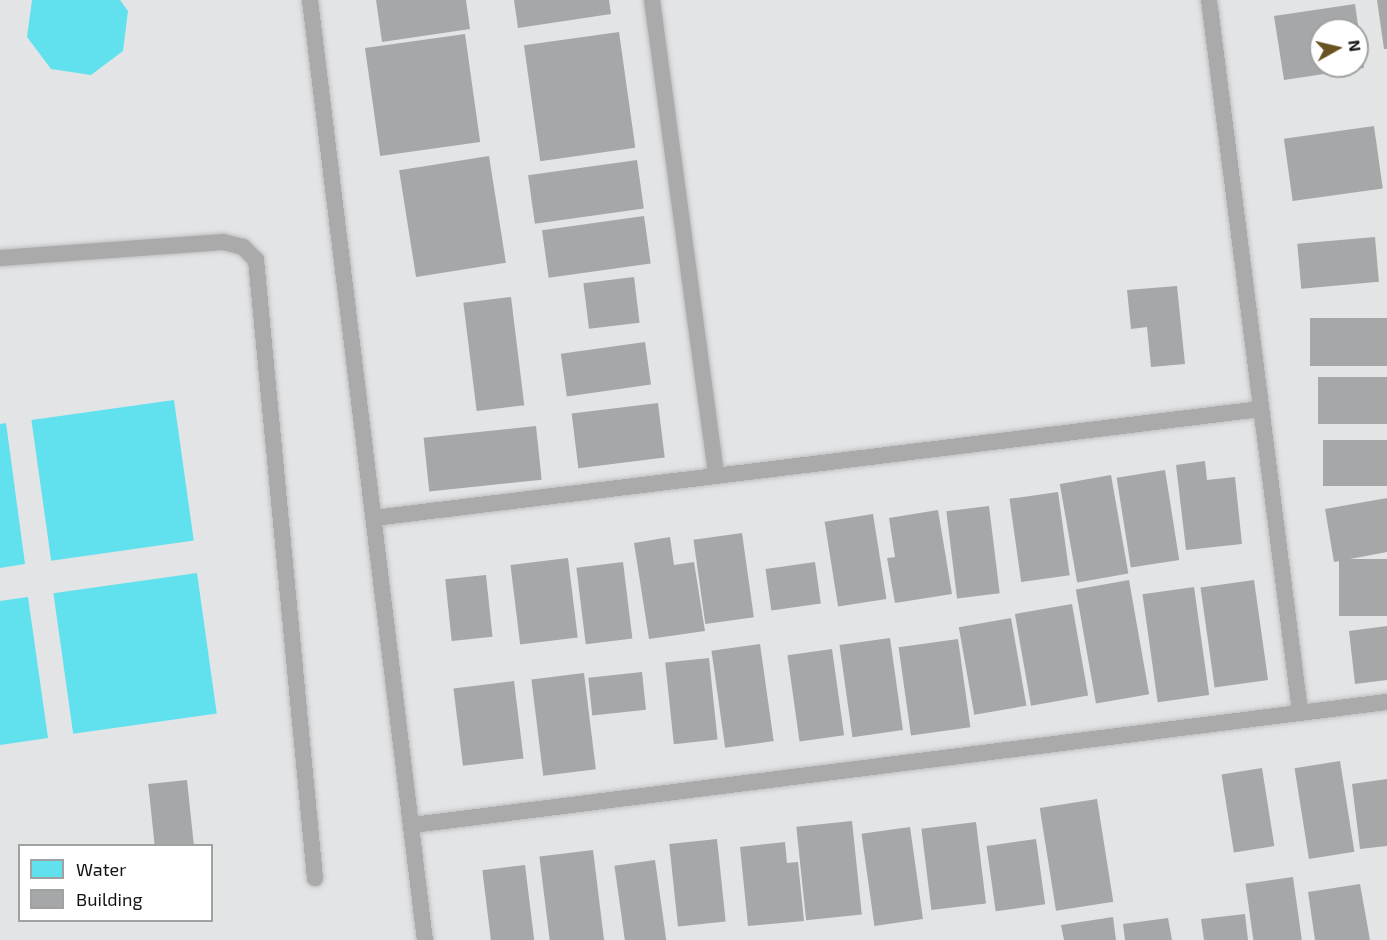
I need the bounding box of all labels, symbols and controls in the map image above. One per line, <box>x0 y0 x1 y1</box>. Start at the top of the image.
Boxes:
north arrow <box>1309 18 1369 78</box>
text: N <box>1345 39 1366 53</box>
legend <box>18 844 213 922</box>
text: Water <box>76 858 126 880</box>
text: Building <box>76 888 143 910</box>

